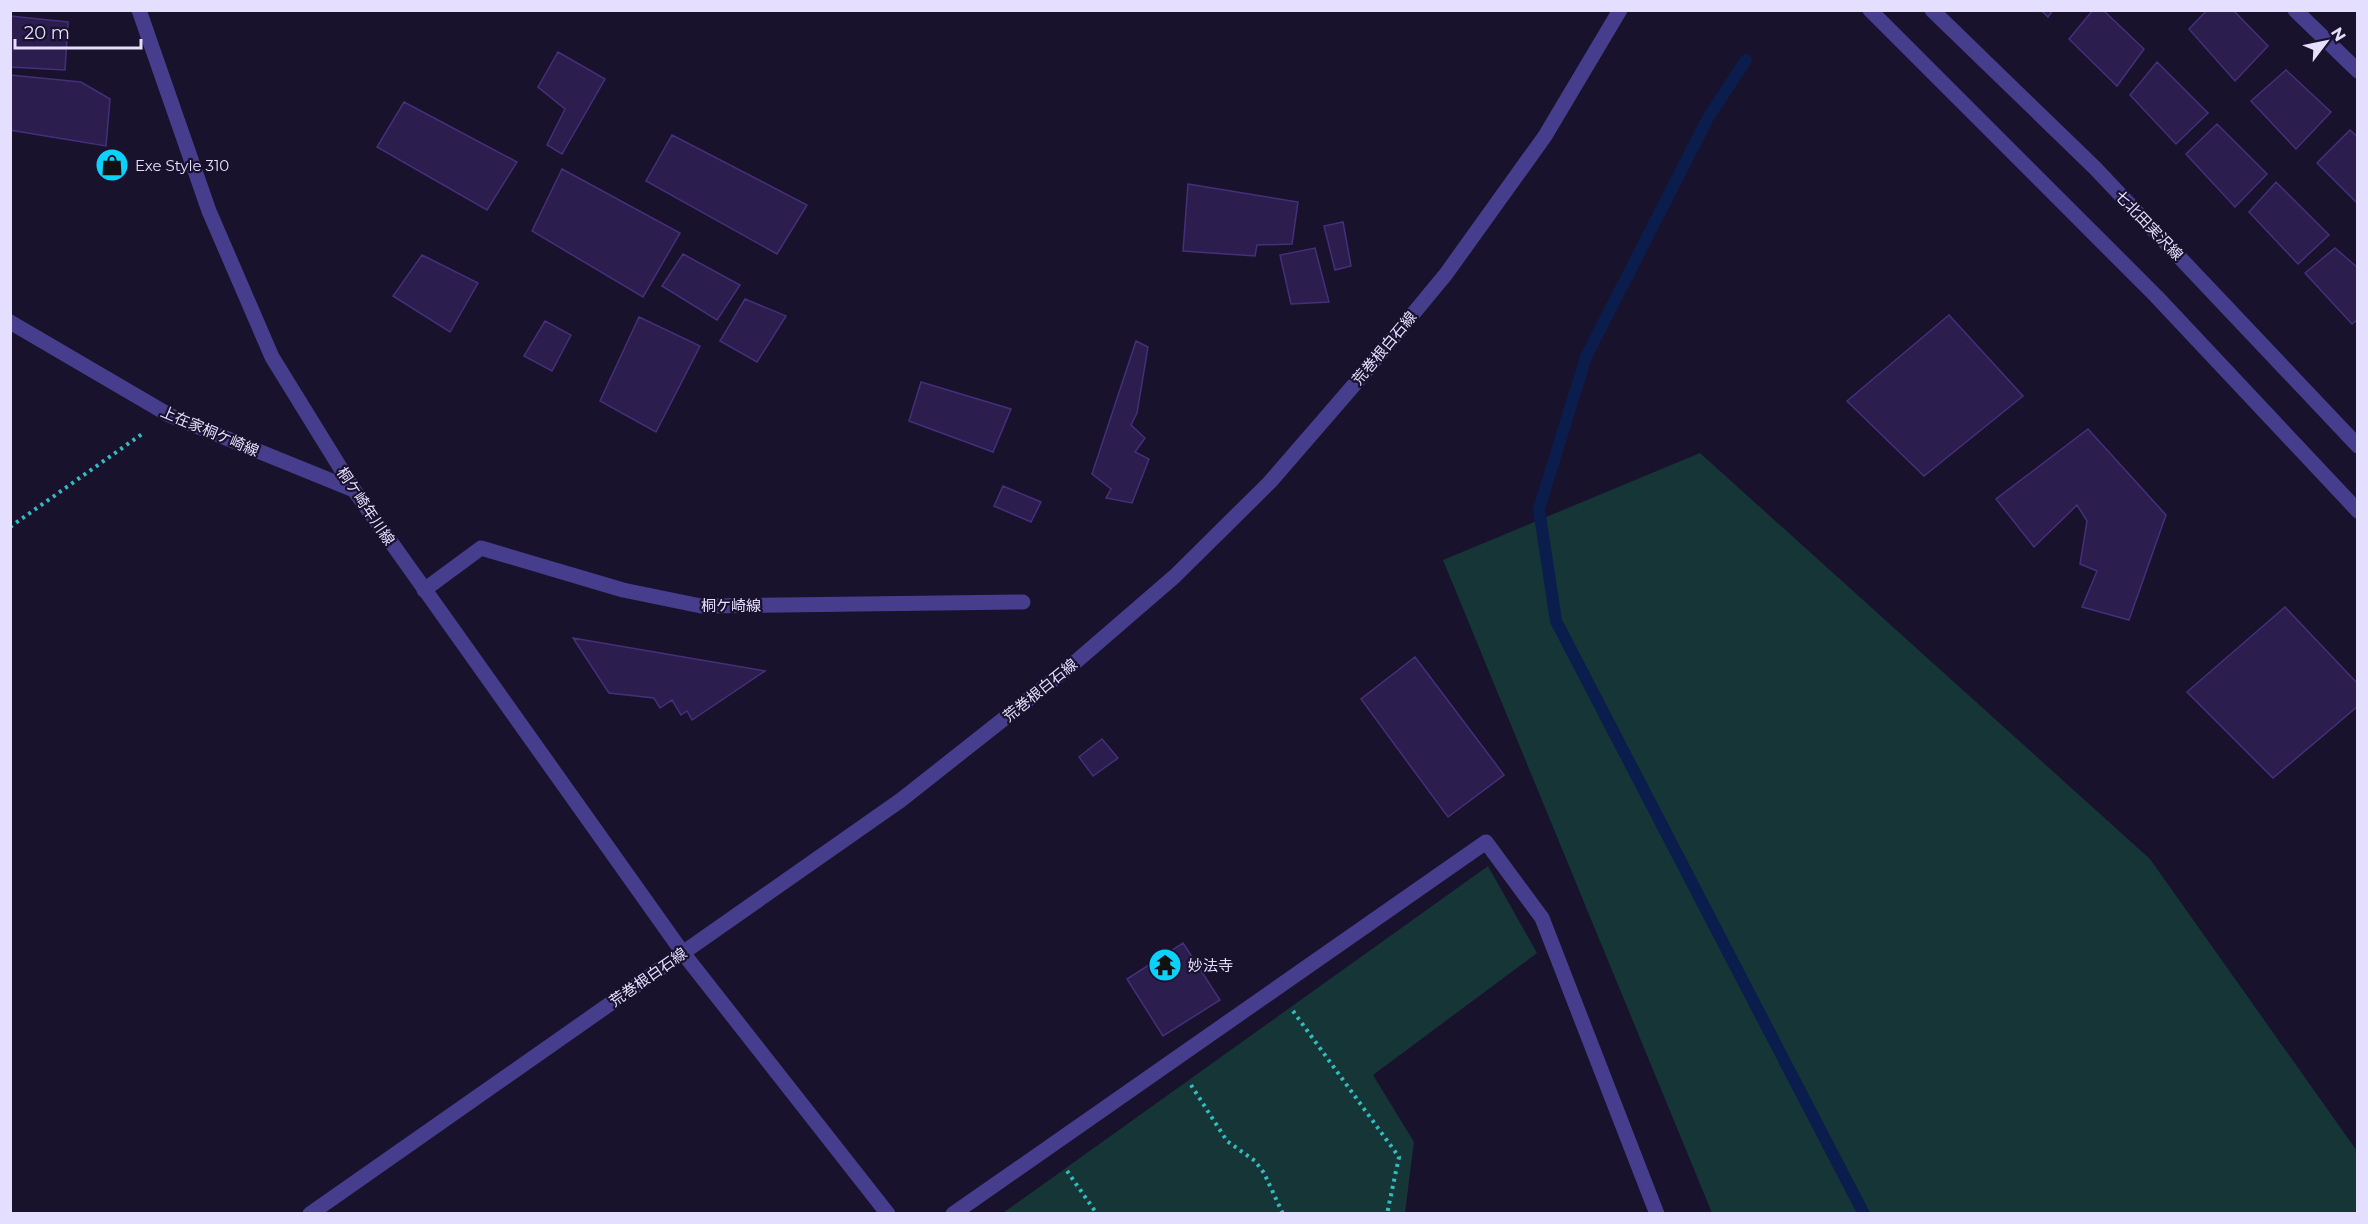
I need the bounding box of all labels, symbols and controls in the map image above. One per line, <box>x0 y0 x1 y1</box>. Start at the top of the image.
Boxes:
scale bar <box>15 12 141 50</box>
north arrow <box>2296 12 2356 72</box>
text: 20 m <box>24 22 70 44</box>
text: N <box>2327 24 2350 45</box>
shop icon: Exe Style 310 <box>94 147 130 183</box>
place label: Exe Style 310 <box>135 156 229 175</box>
street label: 七北田実沢線 <box>2111 186 2187 264</box>
street label: 荒巻根白石線 <box>1348 307 1420 389</box>
street label: 上在家桐ケ崎線 <box>158 402 262 460</box>
street label: 桐ケ崎年川線 <box>333 463 399 549</box>
street label: 桐ケ崎線 <box>701 596 761 615</box>
street label: 荒巻根白石線 <box>999 654 1081 726</box>
street label: 荒巻根白石線 <box>606 943 690 1011</box>
temple icon: 妙法寺 <box>1147 947 1183 983</box>
place label: 妙法寺 <box>1188 956 1233 975</box>

